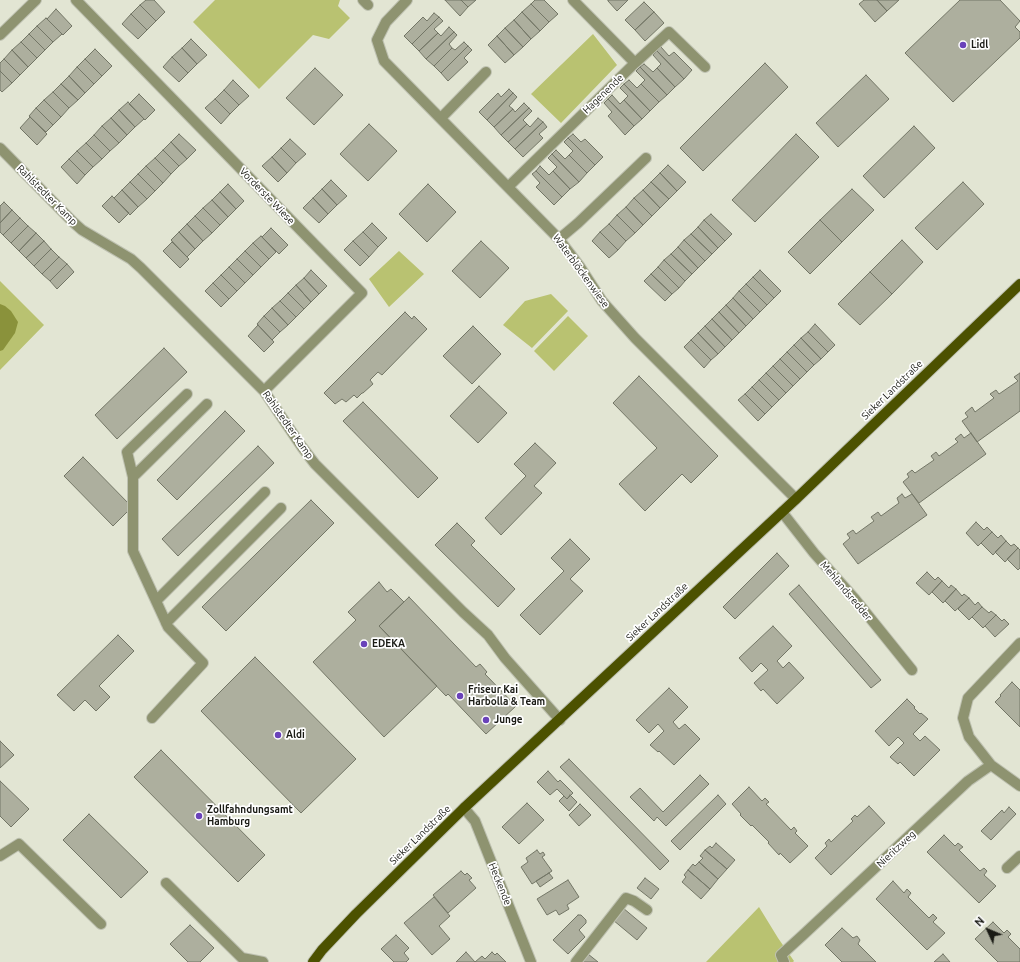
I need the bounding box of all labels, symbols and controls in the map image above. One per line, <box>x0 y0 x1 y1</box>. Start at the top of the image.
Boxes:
place label: Lidl <box>971 39 988 51</box>
marker: Lidl <box>958 40 968 50</box>
street label: Hagenende <box>580 72 626 116</box>
street label: Rahlstedter Kamp <box>14 162 80 228</box>
street label: Vorderste Wiese <box>237 165 297 227</box>
street label: Waterblöckenwiese <box>550 232 612 310</box>
street label: Sieker Landstraße <box>859 358 925 422</box>
street label: Rahlstedter Kamp <box>260 389 316 461</box>
street label: Mehlandsredder <box>818 559 874 623</box>
street label: Sieker Landstraße <box>624 580 690 644</box>
place label: EDEKA <box>372 638 405 650</box>
marker: EDEKA <box>359 639 369 649</box>
place label: Friseur Kai Harbolla & Team <box>468 684 545 708</box>
marker: Friseur Kai Harbolla & Team <box>455 691 465 701</box>
place label: Junge <box>494 714 523 726</box>
marker: Junge <box>481 715 491 725</box>
place label: Aldi <box>286 729 305 741</box>
marker: Aldi <box>273 730 283 740</box>
street label: Sieker Landstraße <box>387 803 453 867</box>
place label: Zollfahndungsamt Hamburg <box>207 804 293 828</box>
marker: Zollfahndungsamt Hamburg <box>194 811 204 821</box>
street label: Nieritzweg <box>874 828 918 870</box>
street label: Heckende <box>486 861 514 907</box>
north arrow <box>968 910 1008 950</box>
text: N <box>972 915 987 929</box>

